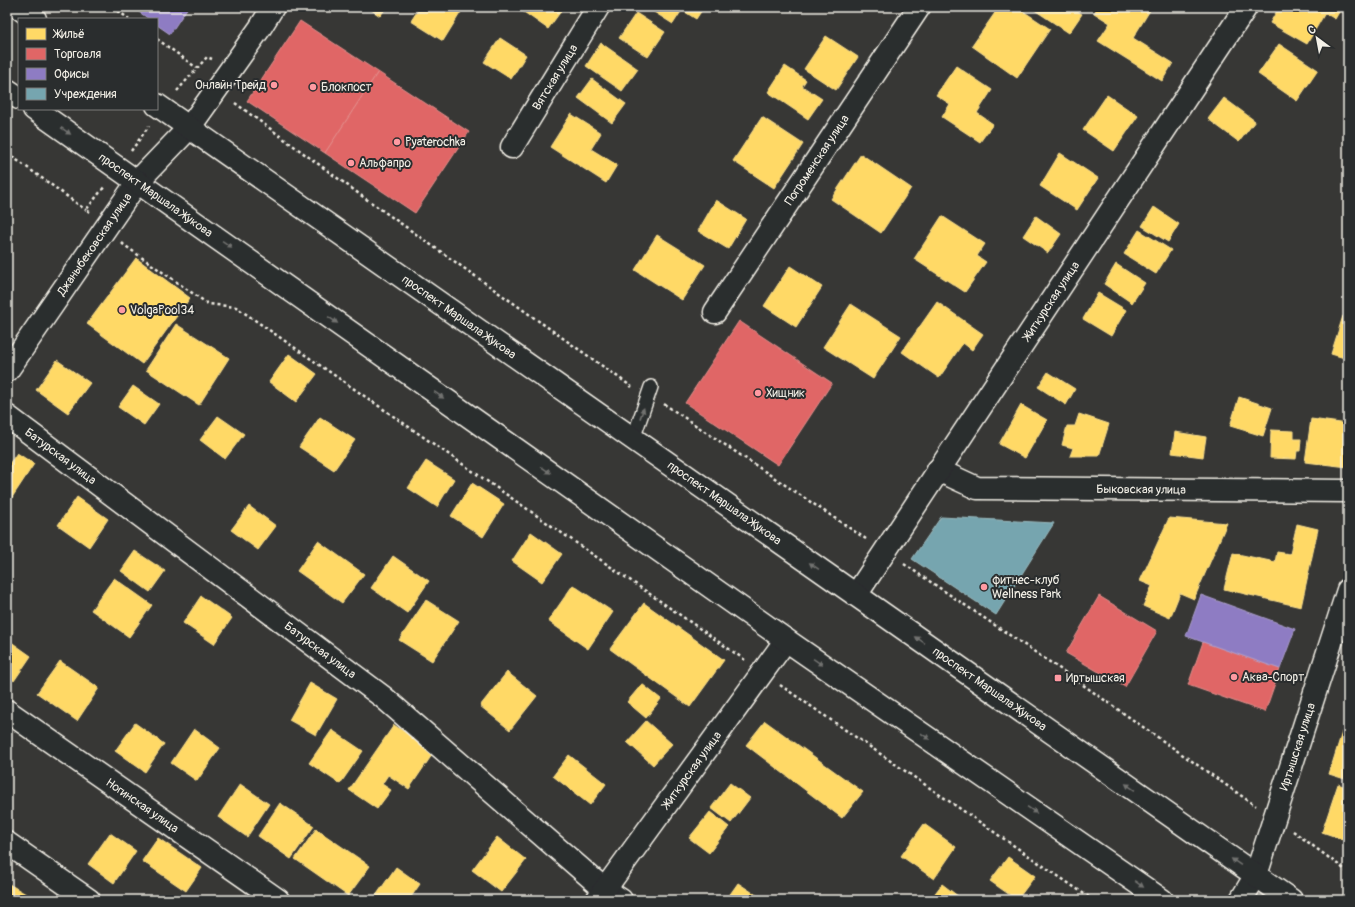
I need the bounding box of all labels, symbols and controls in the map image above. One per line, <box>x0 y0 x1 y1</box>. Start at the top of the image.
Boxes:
legend <box>18 18 158 110</box>
north arrow <box>1297 18 1337 58</box>
text: С <box>1306 23 1318 37</box>
text: Жильё <box>52 27 85 42</box>
street label: Вятская улица <box>529 41 581 113</box>
text: Торговля <box>54 47 102 62</box>
text: Офисы <box>54 67 90 82</box>
place label: Онлайн Трейд <box>195 78 267 93</box>
marker: Онлайн Трейд <box>269 80 279 90</box>
place label: Блокпост <box>321 80 372 95</box>
marker: Блокпост <box>308 82 318 92</box>
text: Учреждения <box>54 87 117 102</box>
street label: Погроменская улица <box>781 111 853 208</box>
one-way arrow <box>61 127 72 135</box>
place label: Pyaterochka <box>405 135 466 150</box>
marker: Pyaterochka <box>392 137 402 147</box>
street label: проспект Маршала Жукова <box>96 150 216 241</box>
place label: Альфапро <box>359 156 411 171</box>
marker: Альфапро <box>346 158 356 168</box>
street label: Джаныбековская улица <box>53 190 135 299</box>
one-way arrow <box>222 240 233 249</box>
street label: Житкурская улица <box>1018 258 1083 345</box>
street label: проспект Маршала Жукова <box>399 272 520 362</box>
place label: VolgaPool34 <box>130 303 194 318</box>
marker: VolgaPool34 <box>117 305 127 315</box>
one-way arrow <box>328 316 339 324</box>
place label: Хищник <box>766 386 805 401</box>
marker: Хищник <box>753 388 763 398</box>
one-way arrow <box>434 391 445 399</box>
one-way arrow <box>639 406 645 418</box>
street label: Батурская улица <box>22 424 100 488</box>
street label: проспект Маршала Жукова <box>664 458 785 548</box>
one-way arrow <box>540 466 551 474</box>
street label: Быковская улица <box>1096 481 1186 497</box>
one-way arrow <box>808 562 819 570</box>
place label: фитнес-клуб Wellness Park <box>992 573 1061 602</box>
marker: фитнес-клуб Wellness Park <box>979 582 989 592</box>
street label: Батурская улица <box>281 618 359 682</box>
one-way arrow <box>915 636 925 644</box>
street label: проспект Маршала Жукова <box>930 644 1050 734</box>
one-way arrow <box>813 658 823 666</box>
place label: Аква-Спорт <box>1242 670 1304 685</box>
place label: Иртышская <box>1066 671 1125 686</box>
marker: Аква-Спорт <box>1229 672 1239 682</box>
marker: Иртышская <box>1053 673 1063 683</box>
street label: Иртышская улица <box>1276 701 1319 792</box>
street label: Житкурская улица <box>657 728 725 813</box>
one-way arrow <box>920 732 930 740</box>
street label: Ногинская улица <box>103 775 182 836</box>
one-way arrow <box>1124 783 1135 791</box>
one-way arrow <box>1026 806 1037 814</box>
one-way arrow <box>1231 858 1241 866</box>
one-way arrow <box>1133 880 1144 888</box>

